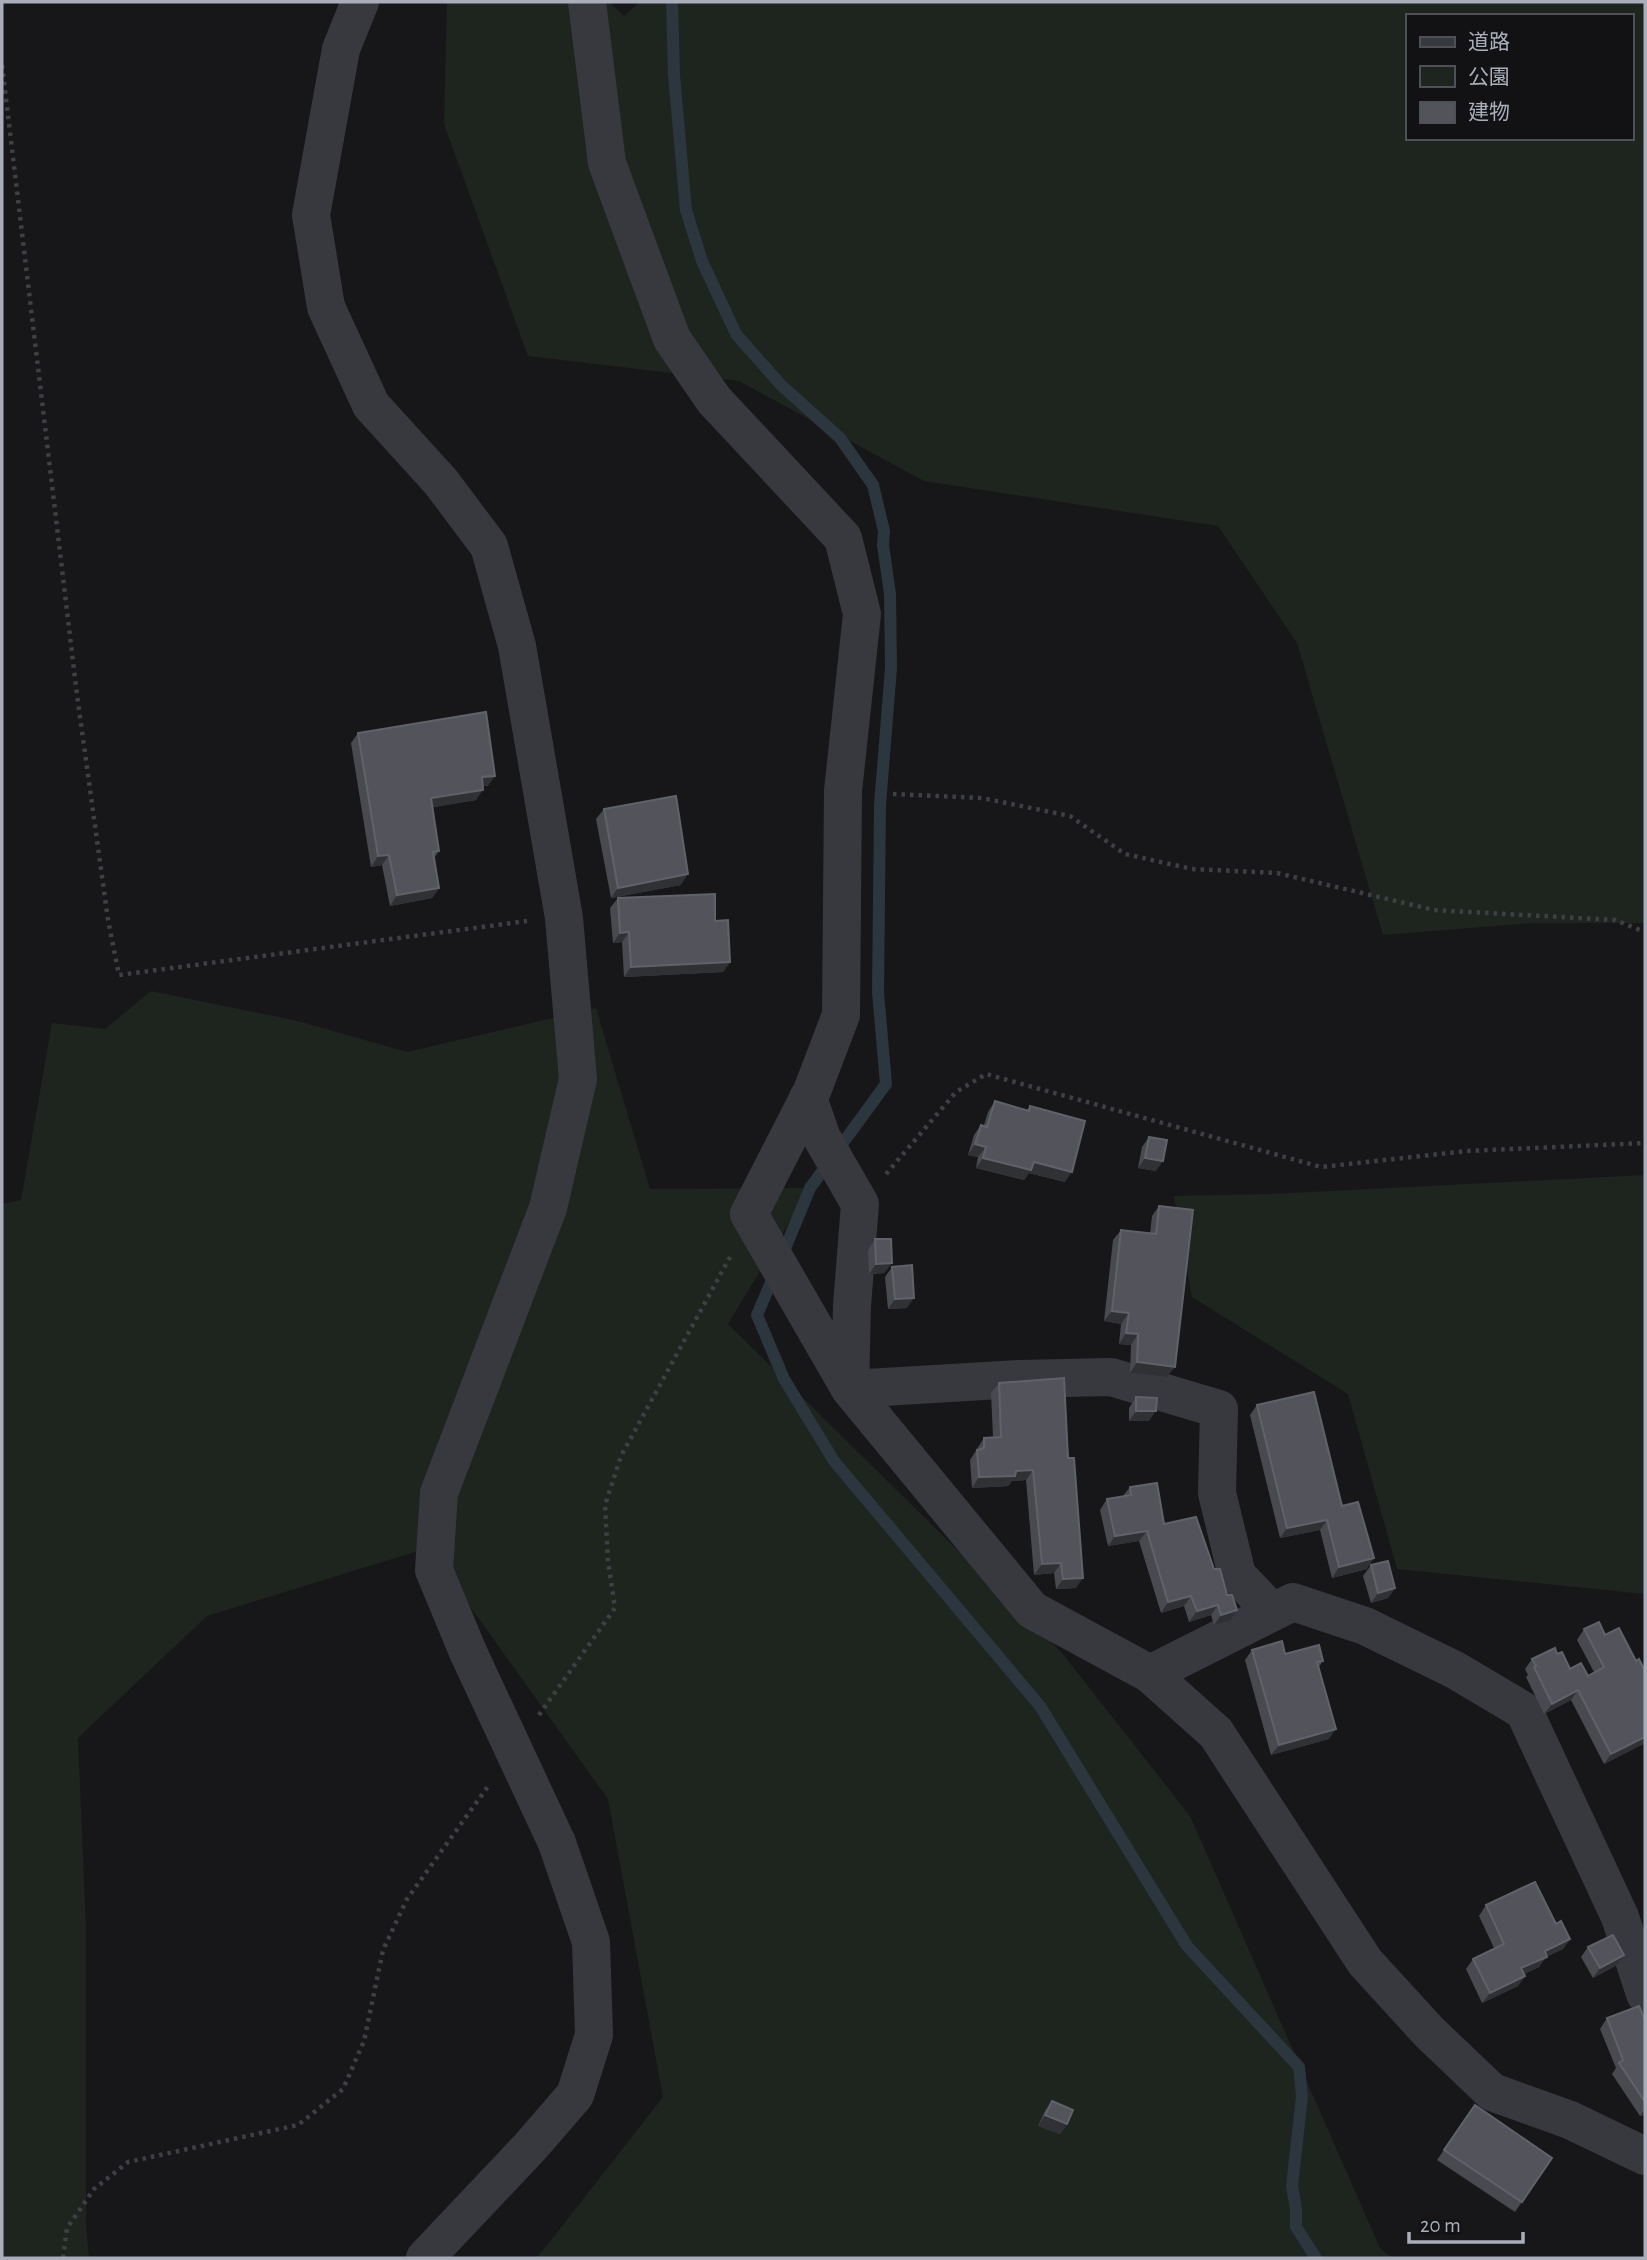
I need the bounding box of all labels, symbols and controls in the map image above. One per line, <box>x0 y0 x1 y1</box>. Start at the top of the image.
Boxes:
legend <box>1406 14 1633 140</box>
text: 道路 <box>1468 31 1510 53</box>
text: 公園 <box>1468 67 1510 88</box>
text: 建物 <box>1468 101 1510 123</box>
scale bar <box>1409 2200 1523 2244</box>
text: 20 m <box>1420 2215 1461 2236</box>

